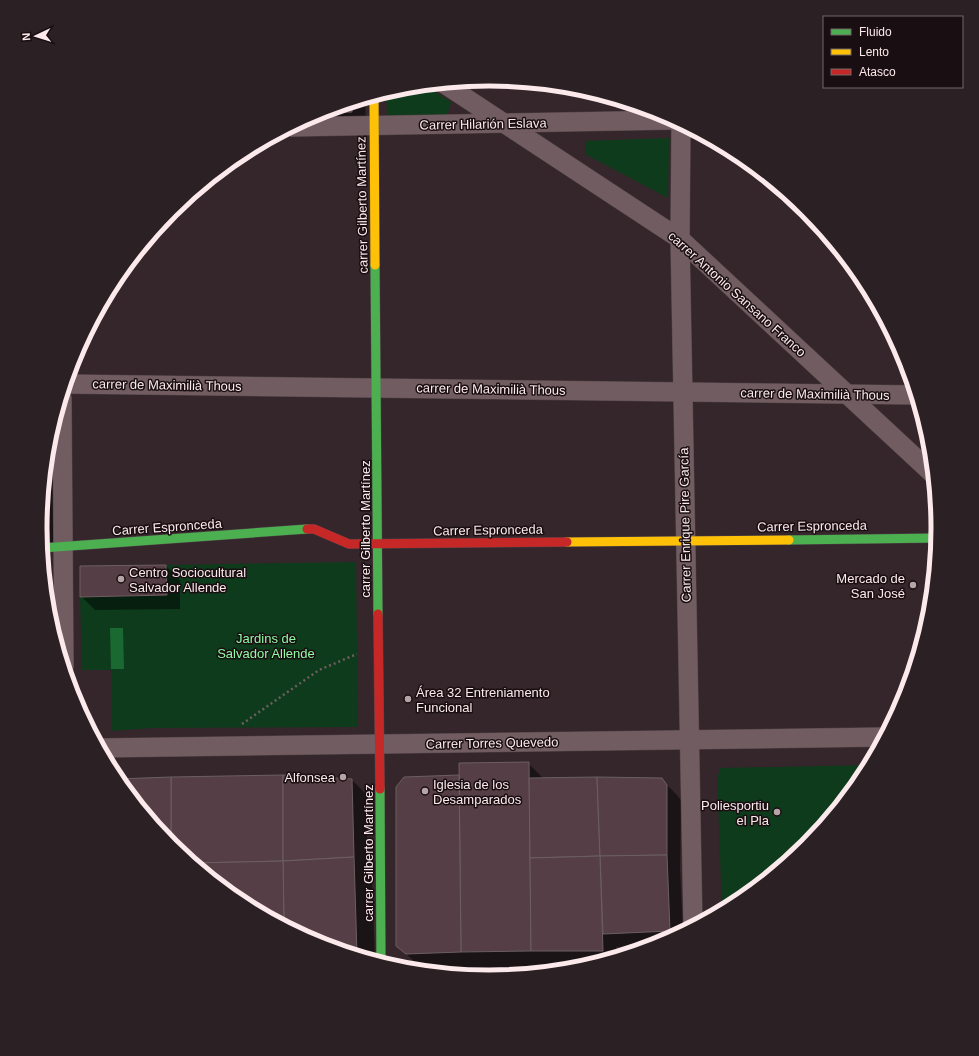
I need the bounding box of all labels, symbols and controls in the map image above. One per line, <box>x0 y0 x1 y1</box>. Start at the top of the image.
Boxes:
north arrow <box>16 16 56 56</box>
legend <box>823 16 963 88</box>
text: Fluido <box>859 25 892 39</box>
text: N <box>20 32 32 41</box>
text: Lento <box>859 45 889 59</box>
text: Atasco <box>859 65 896 79</box>
street label: Carrer Hilarión Eslava <box>419 115 547 133</box>
street label: carrer Gilberto Martínez <box>353 136 371 274</box>
street label: carrer Antonio Sansano Franco <box>665 228 809 360</box>
street label: carrer de Maximilià Thous <box>92 376 242 394</box>
street label: carrer de Maximilià Thous <box>416 380 566 398</box>
street label: carrer de Maximilià Thous <box>740 385 890 403</box>
street label: Carrer Enrique Pire García <box>676 447 694 602</box>
street label: carrer Gilberto Martínez <box>358 460 373 598</box>
street label: Carrer Espronceda <box>112 516 223 538</box>
street label: Carrer Espronceda <box>757 518 868 534</box>
street label: Carrer Espronceda <box>433 522 544 538</box>
place label: Centro Sociocultural Salvador Allende <box>129 565 246 595</box>
place label: Mercado de San José <box>836 571 905 601</box>
marker: Centro Sociocultural Salvador Allende <box>116 574 126 584</box>
marker: Mercado de San José <box>908 580 918 590</box>
park label: Jardins de Salvador Allende <box>217 631 315 661</box>
place label: Área 32 Entreniamento Funcional <box>416 685 550 715</box>
marker: Área 32 Entreniamento Funcional <box>403 694 413 704</box>
street label: Carrer Torres Quevedo <box>426 734 558 752</box>
place label: Alfonsea <box>284 770 336 785</box>
marker: Alfonsea <box>338 772 348 782</box>
place label: Iglesia de los Desamparados <box>433 777 522 807</box>
street label: carrer Gilberto Martínez <box>361 784 376 922</box>
marker: Iglesia de los Desamparados <box>420 786 430 796</box>
place label: Poliesportiu el Pla <box>701 798 770 828</box>
marker: Poliesportiu el Pla <box>772 807 782 817</box>

